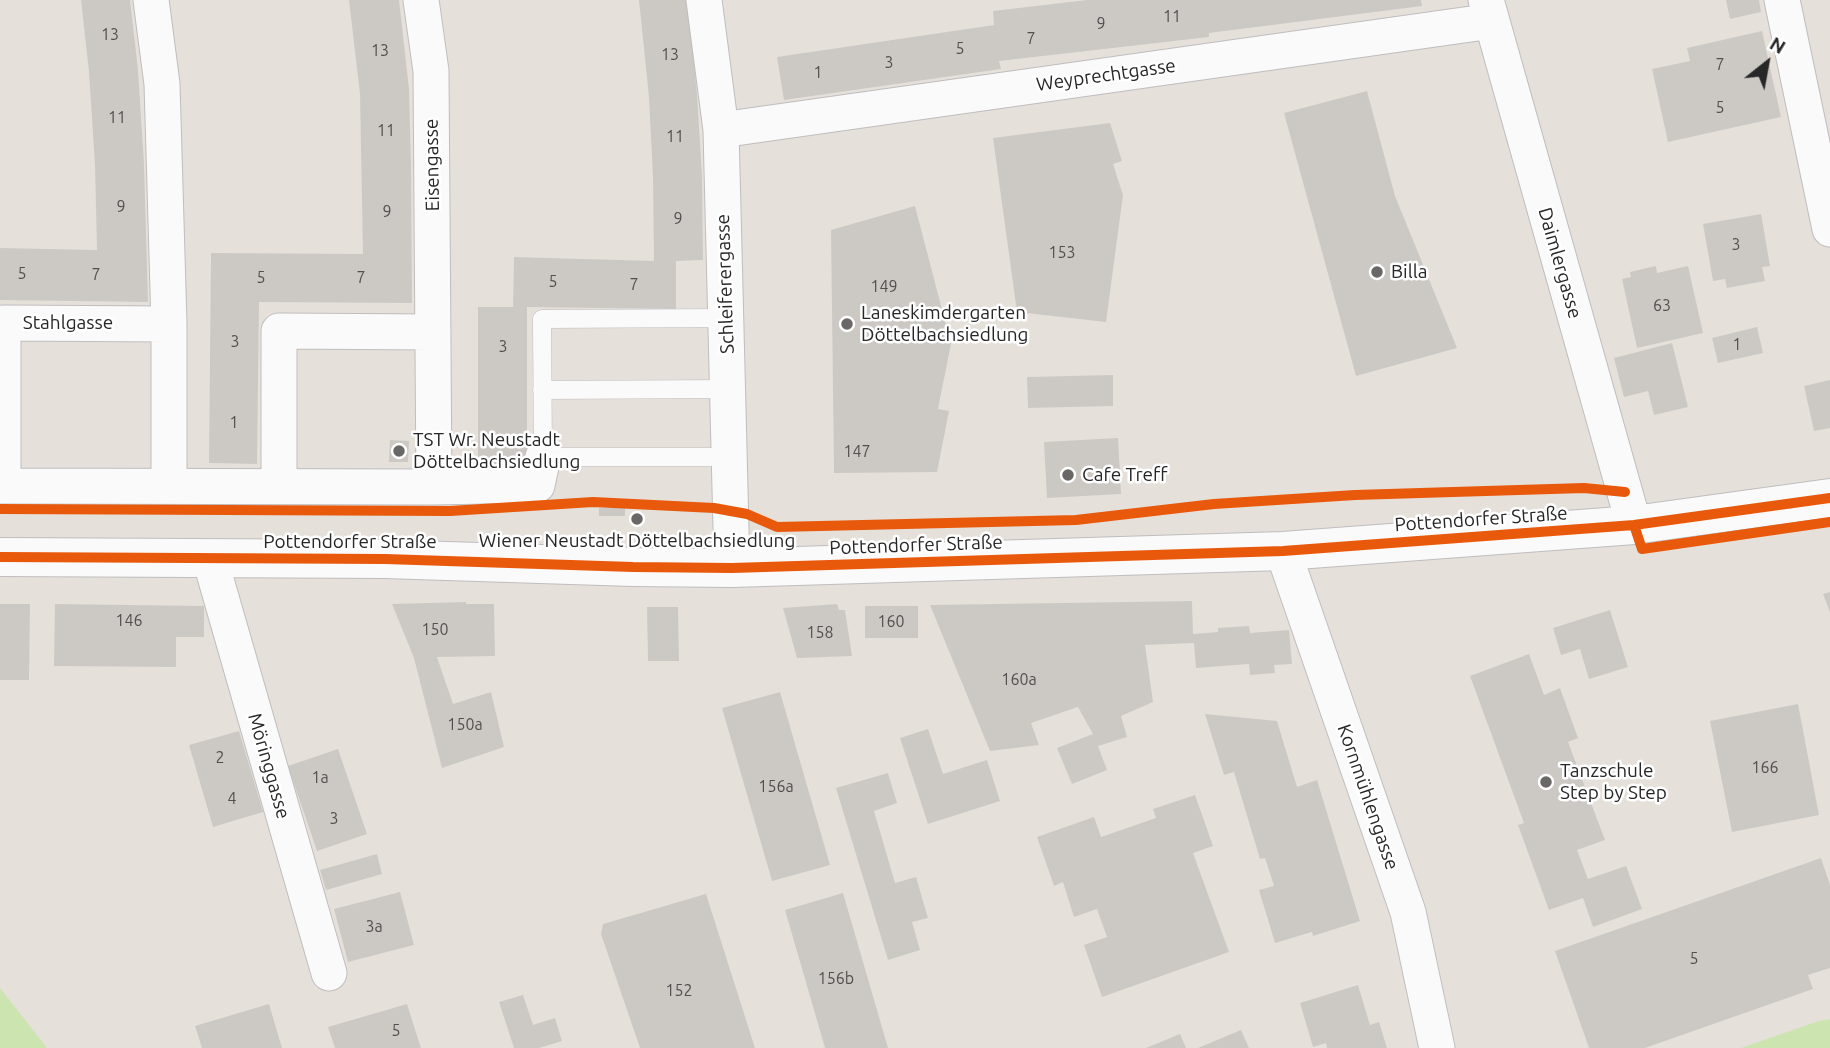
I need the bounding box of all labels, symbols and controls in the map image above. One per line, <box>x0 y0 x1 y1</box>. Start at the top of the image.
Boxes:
house number: 11 <box>1163 7 1181 27</box>
house number: 9 <box>1096 14 1106 34</box>
house number: 13 <box>101 25 119 45</box>
north arrow <box>1732 28 1802 98</box>
house number: 7 <box>1026 29 1036 49</box>
text: N <box>1766 32 1790 58</box>
house number: 5 <box>955 39 965 59</box>
house number: 13 <box>371 41 389 61</box>
house number: 13 <box>661 45 679 65</box>
house number: 3 <box>884 53 894 73</box>
street label: Weyprechtgasse <box>1035 54 1177 96</box>
house number: 7 <box>1715 55 1725 75</box>
house number: 1 <box>813 63 823 83</box>
house number: 5 <box>1715 98 1725 118</box>
house number: 11 <box>108 108 126 128</box>
street label: Eisengasse <box>420 119 444 211</box>
house number: 11 <box>377 121 395 141</box>
house number: 11 <box>666 127 684 147</box>
house number: 9 <box>116 197 126 217</box>
house number: 9 <box>382 202 392 222</box>
street label: Daimlergasse <box>1533 205 1587 321</box>
house number: 9 <box>673 209 683 229</box>
street label: Schleiferergasse <box>711 214 739 354</box>
house number: 3 <box>1731 235 1741 255</box>
house number: 153 <box>1048 243 1076 263</box>
place label: Billa <box>1391 261 1427 283</box>
house number: 5 <box>17 264 27 284</box>
marker: Billa <box>1369 264 1385 280</box>
house number: 7 <box>91 265 101 285</box>
house number: 5 <box>256 268 266 288</box>
house number: 7 <box>356 268 366 288</box>
house number: 5 <box>548 272 558 292</box>
house number: 7 <box>629 275 639 295</box>
house number: 149 <box>870 277 898 297</box>
house number: 63 <box>1653 296 1671 316</box>
place label: Laneskimdergarten Döttelbachsiedlung <box>861 302 1029 346</box>
street label: Stahlgasse <box>23 312 113 334</box>
marker: Laneskimdergarten Döttelbachsiedlung <box>839 316 855 332</box>
house number: 3 <box>230 332 240 352</box>
house number: 1 <box>1732 335 1742 355</box>
house number: 3 <box>498 337 508 357</box>
house number: 1 <box>229 413 239 433</box>
place label: TST Wr. Neustadt Döttelbachsiedlung <box>413 429 581 473</box>
house number: 147 <box>843 442 871 462</box>
marker: TST Wr. Neustadt Döttelbachsiedlung <box>391 443 407 459</box>
place label: Cafe Treff <box>1082 464 1168 486</box>
marker: Cafe Treff <box>1060 467 1076 483</box>
street label: Pottendorfer Straße <box>1394 502 1568 536</box>
marker: Wiener Neustadt Döttelbachsiedlung <box>629 511 645 527</box>
place label: Wiener Neustadt Döttelbachsiedlung <box>479 530 795 552</box>
street label: Pottendorfer Straße <box>263 531 437 553</box>
street label: Pottendorfer Straße <box>829 531 1003 559</box>
house number: 146 <box>115 611 143 631</box>
house number: 160 <box>877 612 905 632</box>
house number: 150 <box>421 620 449 640</box>
house number: 158 <box>806 623 834 643</box>
house number: 160a <box>1001 670 1037 690</box>
street label: Möringgasse <box>243 711 295 821</box>
house number: 150a <box>447 715 483 735</box>
street label: Kornmühlengasse <box>1332 721 1404 873</box>
house number: 2 <box>215 748 225 768</box>
house number: 166 <box>1751 758 1779 778</box>
place label: Tanzschule Step by Step <box>1560 760 1667 804</box>
house number: 1a <box>311 768 329 788</box>
marker: Tanzschule Step by Step <box>1538 774 1554 790</box>
house number: 156a <box>758 777 794 797</box>
house number: 4 <box>227 789 237 809</box>
house number: 3 <box>329 809 339 829</box>
house number: 3a <box>365 917 383 937</box>
house number: 5 <box>1689 949 1699 969</box>
house number: 156b <box>818 969 854 989</box>
house number: 152 <box>665 981 693 1001</box>
house number: 5 <box>391 1021 401 1041</box>

